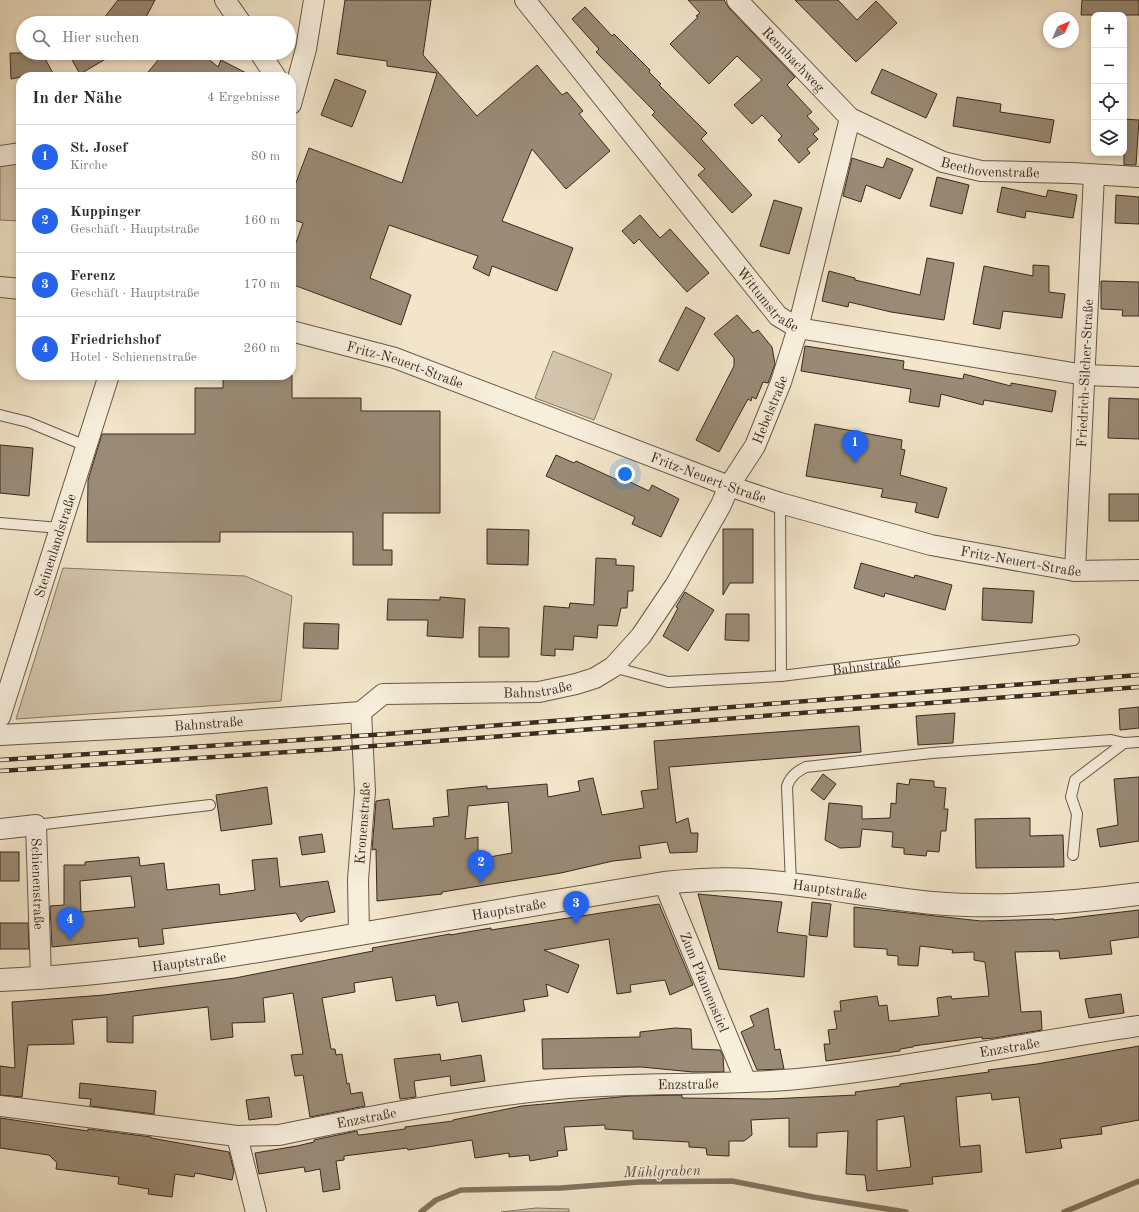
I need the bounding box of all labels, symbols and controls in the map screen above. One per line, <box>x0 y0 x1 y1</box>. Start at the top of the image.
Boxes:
north arrow <box>1043 12 1079 48</box>
map controls <box>1091 12 1127 156</box>
button: + <box>1091 12 1127 48</box>
search box <box>16 16 296 60</box>
street label: Rennbachweg <box>759 25 827 95</box>
icon: search <box>30 27 52 49</box>
text: Hier suchen <box>62 31 139 46</box>
button: − <box>1091 48 1127 84</box>
button: locate <box>1091 84 1127 120</box>
text: In der Nähe <box>32 90 122 107</box>
text: 4 Ergebnisse <box>207 91 280 104</box>
button: layers <box>1091 120 1127 156</box>
text: St. Josef <box>70 141 128 156</box>
text: 1 <box>41 150 49 163</box>
text: 80 m <box>251 150 280 163</box>
street label: Beethovenstraße <box>939 156 1040 180</box>
text: Kirche <box>70 159 107 172</box>
text: Kuppinger <box>70 205 141 220</box>
text: 2 <box>41 214 49 227</box>
text: 160 m <box>243 214 280 227</box>
text: Geschäft · Hauptstraße <box>70 223 200 236</box>
street label: Wittumstraße <box>734 265 801 335</box>
text: Ferenz <box>70 269 115 284</box>
text: 3 <box>41 278 49 291</box>
text: 170 m <box>243 278 280 291</box>
text: Geschäft · Hauptstraße <box>70 287 200 300</box>
street label: Friedrich-Silcher-Straße <box>1075 299 1096 448</box>
text: Friedrichshof <box>70 333 160 348</box>
street label: Fritz-Neuert-Straße <box>345 340 465 392</box>
text: 4 <box>41 342 49 355</box>
text: 260 m <box>243 342 280 355</box>
text: Hotel · Schienenstraße <box>70 351 197 364</box>
street label: Hebelstraße <box>751 374 791 446</box>
pin: 1 <box>842 430 868 463</box>
street label: Fritz-Neuert-Straße <box>648 451 768 506</box>
your location <box>615 464 635 484</box>
street label: Steinenlandstraße <box>32 492 79 600</box>
street label: Fritz-Neuert-Straße <box>959 544 1081 579</box>
street label: Bahnstraße <box>831 655 902 678</box>
street label: Bahnstraße <box>503 679 573 700</box>
street label: Bahnstraße <box>174 715 244 734</box>
street label: Kronenstraße <box>353 782 373 865</box>
street label: Schienenstraße <box>28 838 45 930</box>
pin: 2 <box>468 850 494 883</box>
street label: Hauptstraße <box>792 878 868 902</box>
pin: 3 <box>563 891 589 924</box>
street label: Hauptstraße <box>471 897 547 923</box>
pin: 4 <box>57 907 83 940</box>
street label: Zum Pfannenstiel <box>677 930 731 1035</box>
street label: Hauptstraße <box>151 950 227 975</box>
street label: Enzstraße <box>978 1036 1041 1060</box>
street label: Enzstraße <box>658 1077 719 1092</box>
street label: Enzstraße <box>335 1106 398 1131</box>
water label: Mühlgraben <box>622 1164 702 1181</box>

